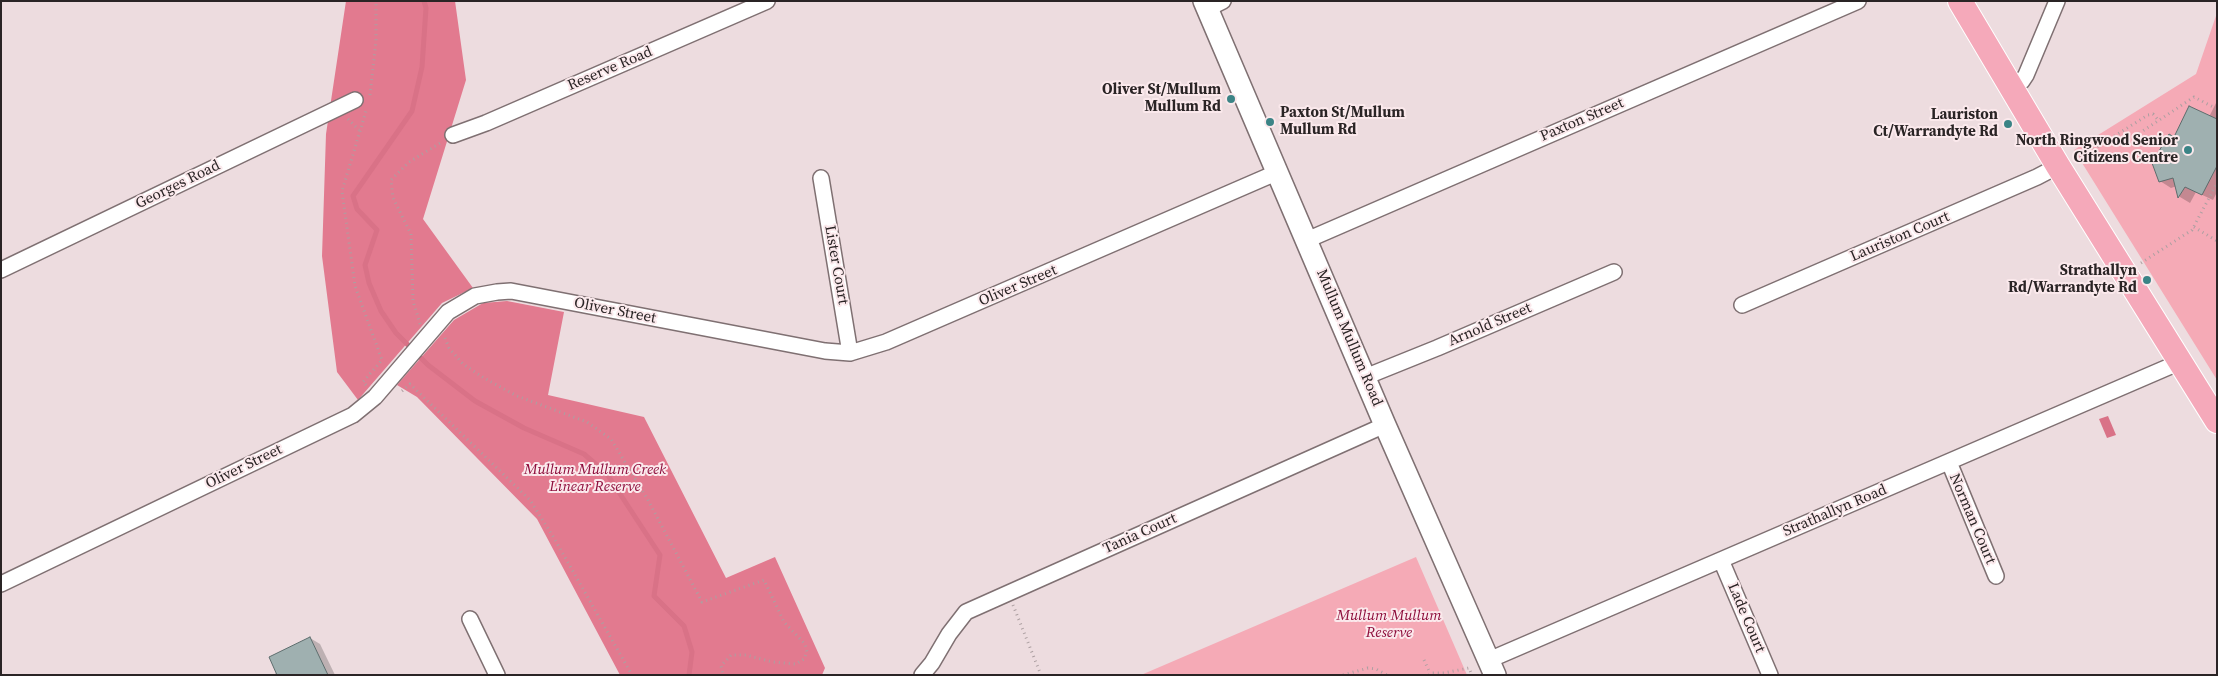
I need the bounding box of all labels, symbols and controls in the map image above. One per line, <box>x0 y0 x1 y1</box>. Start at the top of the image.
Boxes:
street label: Reserve Road <box>565 43 655 95</box>
place label: Oliver St/Mullum Mullum Rd <box>1102 81 1221 116</box>
marker: Oliver St/Mullum Mullum Rd <box>1225 93 1237 105</box>
street label: Paxton Street <box>1538 94 1626 146</box>
place label: Paxton St/Mullum Mullum Rd <box>1280 104 1405 139</box>
place label: Lauriston Ct/Warrandyte Rd <box>1873 106 1998 141</box>
marker: Paxton St/Mullum Mullum Rd <box>1264 116 1276 128</box>
marker: Lauriston Ct/Warrandyte Rd <box>2002 118 2014 130</box>
place label: North Ringwood Senior Citizens Centre <box>2016 132 2178 167</box>
marker: North Ringwood Senior Citizens Centre <box>2182 144 2194 156</box>
street label: Georges Road <box>133 157 223 213</box>
street label: Lauriston Court <box>1848 208 1952 266</box>
street label: Lister Court <box>820 224 852 306</box>
street label: Oliver Street <box>976 262 1060 310</box>
place label: Strathallyn Rd/Warrandyte Rd <box>2008 262 2137 297</box>
street label: Mullum Mullum Road <box>1312 267 1386 409</box>
marker: Strathallyn Rd/Warrandyte Rd <box>2141 274 2153 286</box>
street label: Oliver Street <box>573 294 657 328</box>
street label: Arnold Street <box>1446 299 1534 351</box>
street label: Oliver Street <box>203 441 285 493</box>
park label: Mullum Mullum Creek Linear Reserve <box>524 461 666 496</box>
street label: Norman Court <box>1945 471 1999 567</box>
street label: Strathallyn Road <box>1780 481 1890 541</box>
street label: Tania Court <box>1100 510 1180 558</box>
street label: Lade Court <box>1723 580 1769 656</box>
park label: Mullum Mullum Reserve <box>1337 607 1441 642</box>

